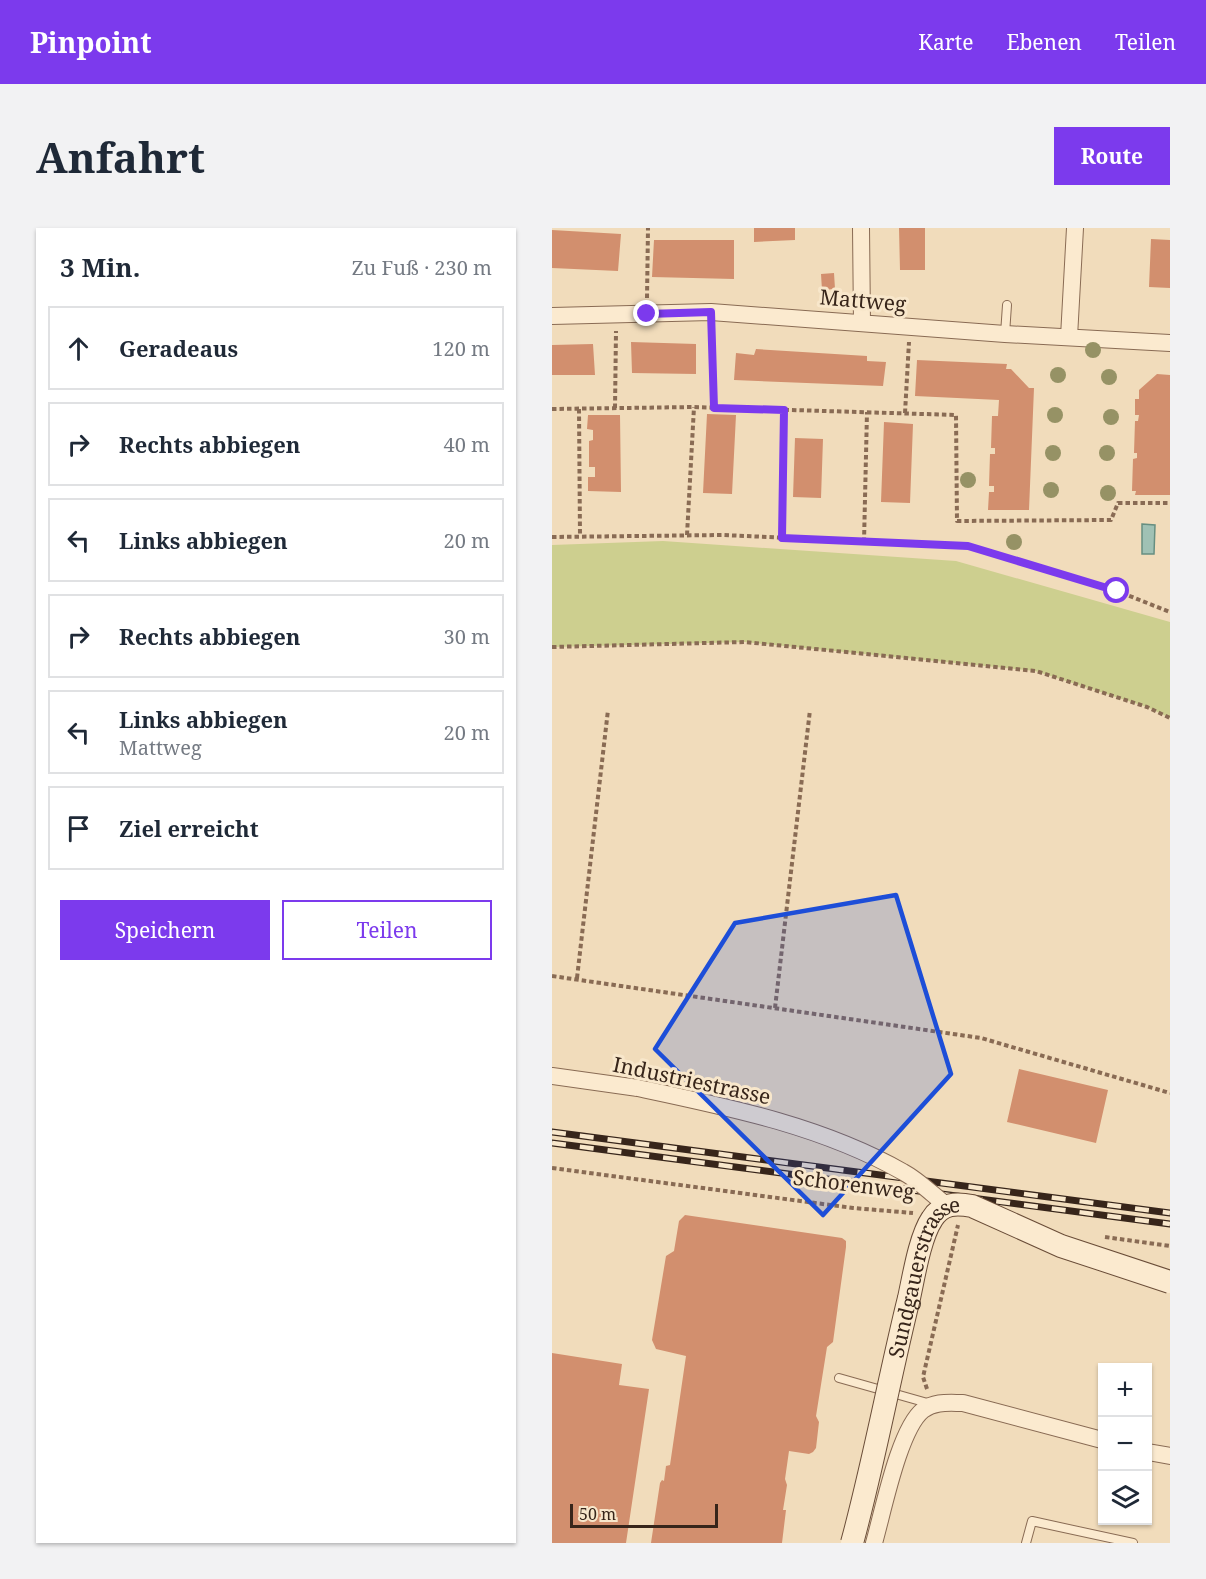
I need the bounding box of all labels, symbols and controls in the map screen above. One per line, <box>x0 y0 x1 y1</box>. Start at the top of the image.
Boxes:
text: Pinpoint <box>30 23 152 61</box>
text: Karte <box>918 28 973 56</box>
text: Ebenen <box>1006 28 1082 56</box>
text: Teilen <box>1115 28 1176 56</box>
button: Route <box>1054 127 1170 185</box>
text: Anfahrt <box>36 128 205 185</box>
text: 3 Min. <box>60 249 140 285</box>
text: Zu Fuß · 230 m <box>352 254 492 281</box>
street label: Mattweg <box>818 282 908 318</box>
route end <box>633 300 659 326</box>
icon: ahead <box>62 332 95 365</box>
text: Geradeaus <box>119 333 238 363</box>
text: 120 m <box>432 335 490 362</box>
icon: right <box>62 428 95 461</box>
text: Rechts abbiegen <box>119 429 300 459</box>
text: 40 m <box>444 431 490 458</box>
icon: left <box>62 524 95 557</box>
text: Links abbiegen <box>119 525 288 555</box>
text: 20 m <box>444 527 490 554</box>
route start <box>1103 577 1129 603</box>
icon: right <box>62 620 95 653</box>
text: Rechts abbiegen <box>119 621 300 651</box>
text: 30 m <box>444 623 490 650</box>
text: Links abbiegen <box>119 704 288 734</box>
icon: left <box>62 716 95 749</box>
text: 20 m <box>444 719 490 746</box>
text: Mattweg <box>119 734 202 761</box>
icon: arrive <box>62 812 95 845</box>
text: Ziel erreicht <box>119 813 259 843</box>
button: Speichern <box>60 900 270 960</box>
button: Teilen <box>282 900 492 960</box>
street label: Industriestrasse <box>611 1050 773 1110</box>
street label: Schorenweg <box>791 1163 917 1205</box>
street label: Sundgauerstrasse <box>881 1190 961 1361</box>
map controls <box>1098 1363 1152 1525</box>
button: + <box>1098 1363 1152 1417</box>
button: − <box>1098 1417 1152 1471</box>
button: layers <box>1098 1471 1152 1525</box>
scale bar <box>570 1501 718 1528</box>
text: 50 m <box>579 1503 616 1525</box>

